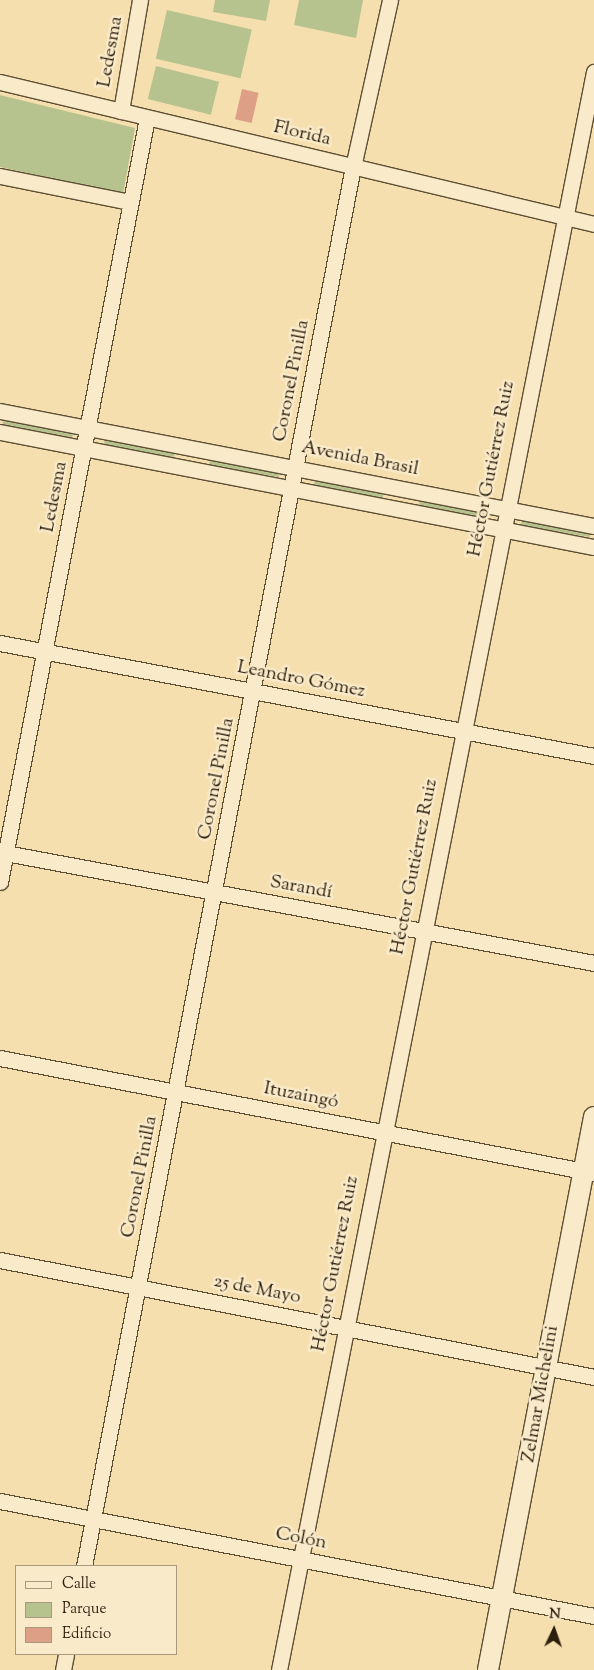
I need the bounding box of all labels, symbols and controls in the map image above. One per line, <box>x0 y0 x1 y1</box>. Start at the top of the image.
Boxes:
street label: Ledesma <box>94 15 128 89</box>
street label: Florida <box>271 116 333 152</box>
street label: Coronel Pinilla <box>269 318 315 444</box>
street label: Héctor Gutiérrez Ruiz <box>464 379 520 559</box>
street label: Avenida Brasil <box>300 436 420 482</box>
street label: Ledesma <box>37 460 73 534</box>
street label: Leandro Gómez <box>235 656 367 704</box>
street label: Coronel Pinilla <box>194 716 240 842</box>
street label: Héctor Gutiérrez Ruiz <box>387 777 443 957</box>
street label: Sarandí <box>268 871 334 905</box>
street label: Ituzaingó <box>262 1078 340 1114</box>
street label: Coronel Pinilla <box>117 1114 163 1240</box>
street label: Héctor Gutiérrez Ruiz <box>308 1174 364 1354</box>
street label: 25 de Mayo <box>211 1270 303 1310</box>
street label: Zelmar Michelini <box>518 1324 564 1464</box>
street label: Colón <box>273 1523 329 1555</box>
legend <box>15 1565 178 1655</box>
text: Calle <box>62 1574 96 1595</box>
text: Parque <box>62 1599 106 1620</box>
north arrow <box>529 1605 579 1655</box>
text: N <box>549 1605 561 1625</box>
text: Edificio <box>62 1624 111 1645</box>

